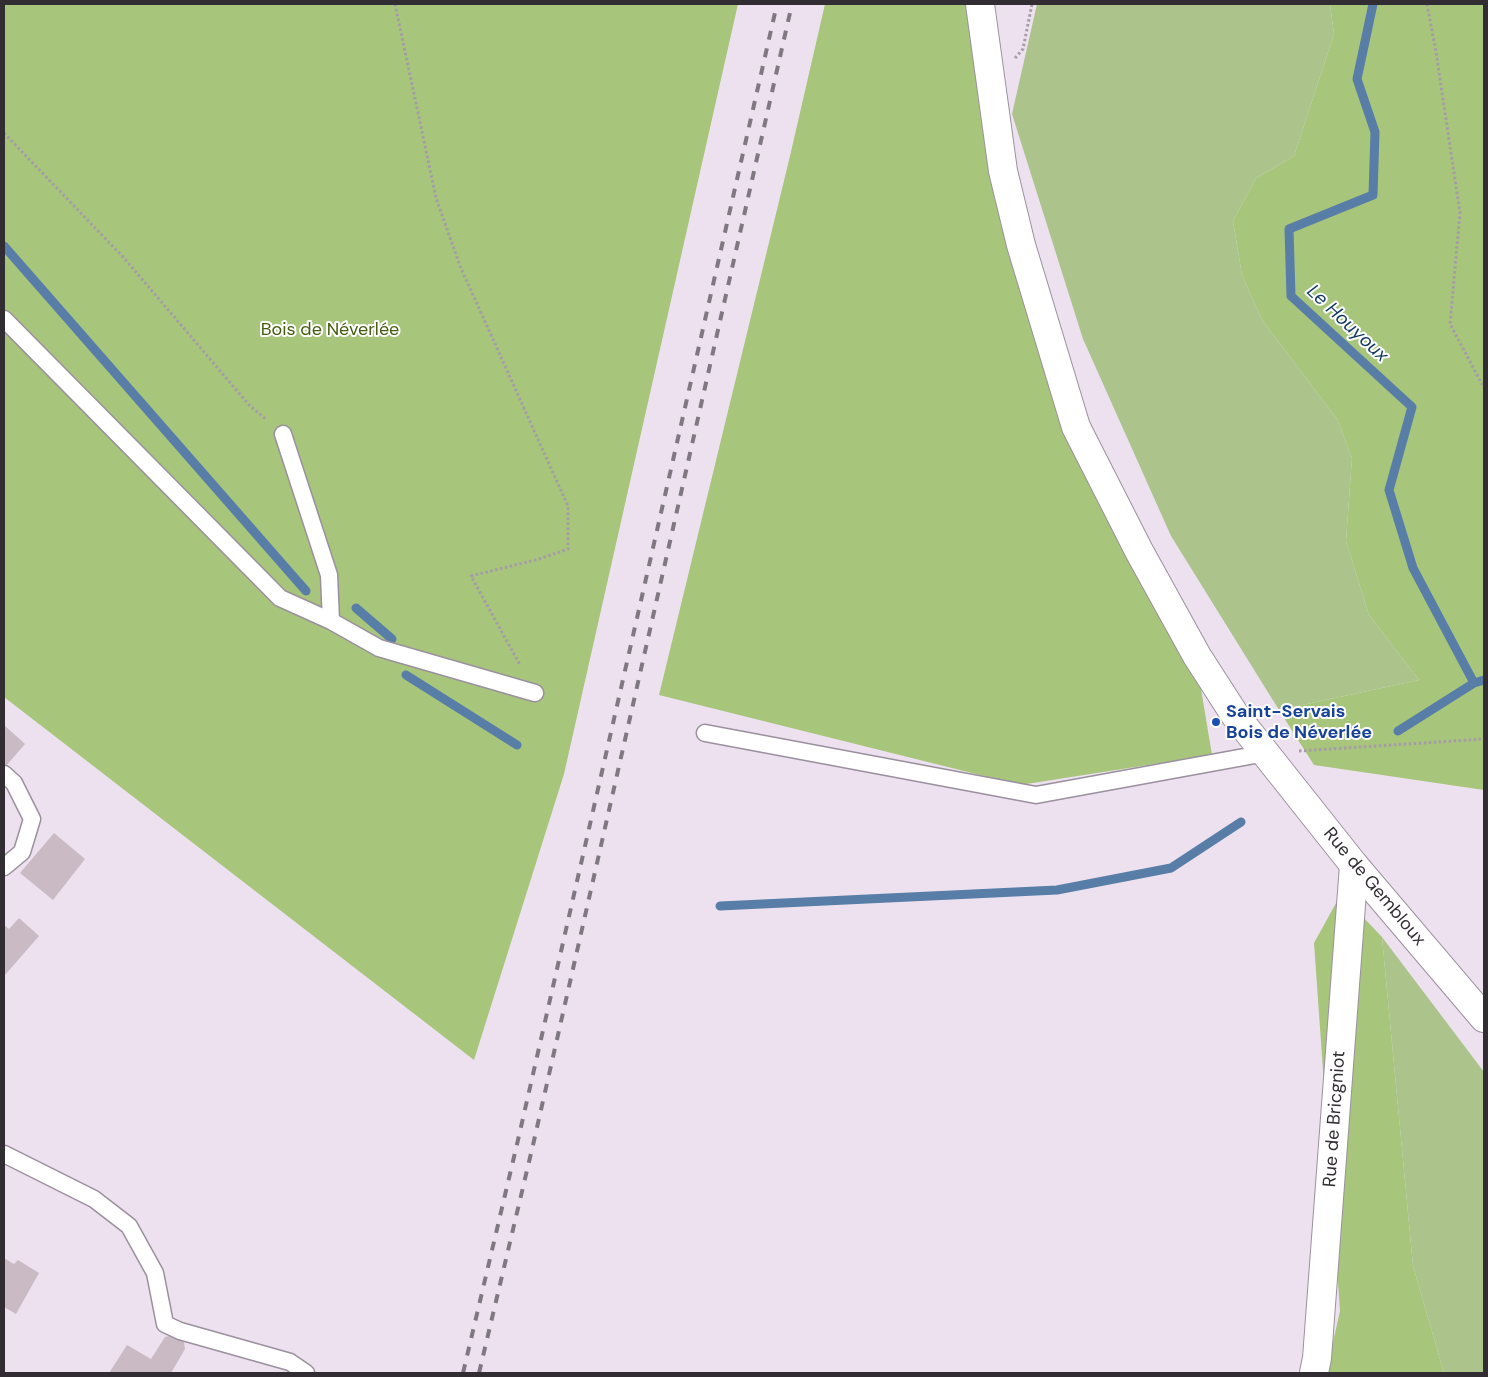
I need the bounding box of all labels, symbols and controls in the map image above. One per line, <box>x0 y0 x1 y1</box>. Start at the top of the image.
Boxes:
water label: Le Houyoux <box>1302 281 1392 367</box>
park label: Bois de Néverlée <box>261 319 399 341</box>
place label: Saint-Servais Bois de Néverlée <box>1226 701 1372 744</box>
marker: Saint-Servais Bois de Néverlée <box>1210 716 1222 728</box>
street label: Rue de Gembloux <box>1318 824 1430 950</box>
street label: Rue de Bricgniot <box>1319 1050 1351 1188</box>

